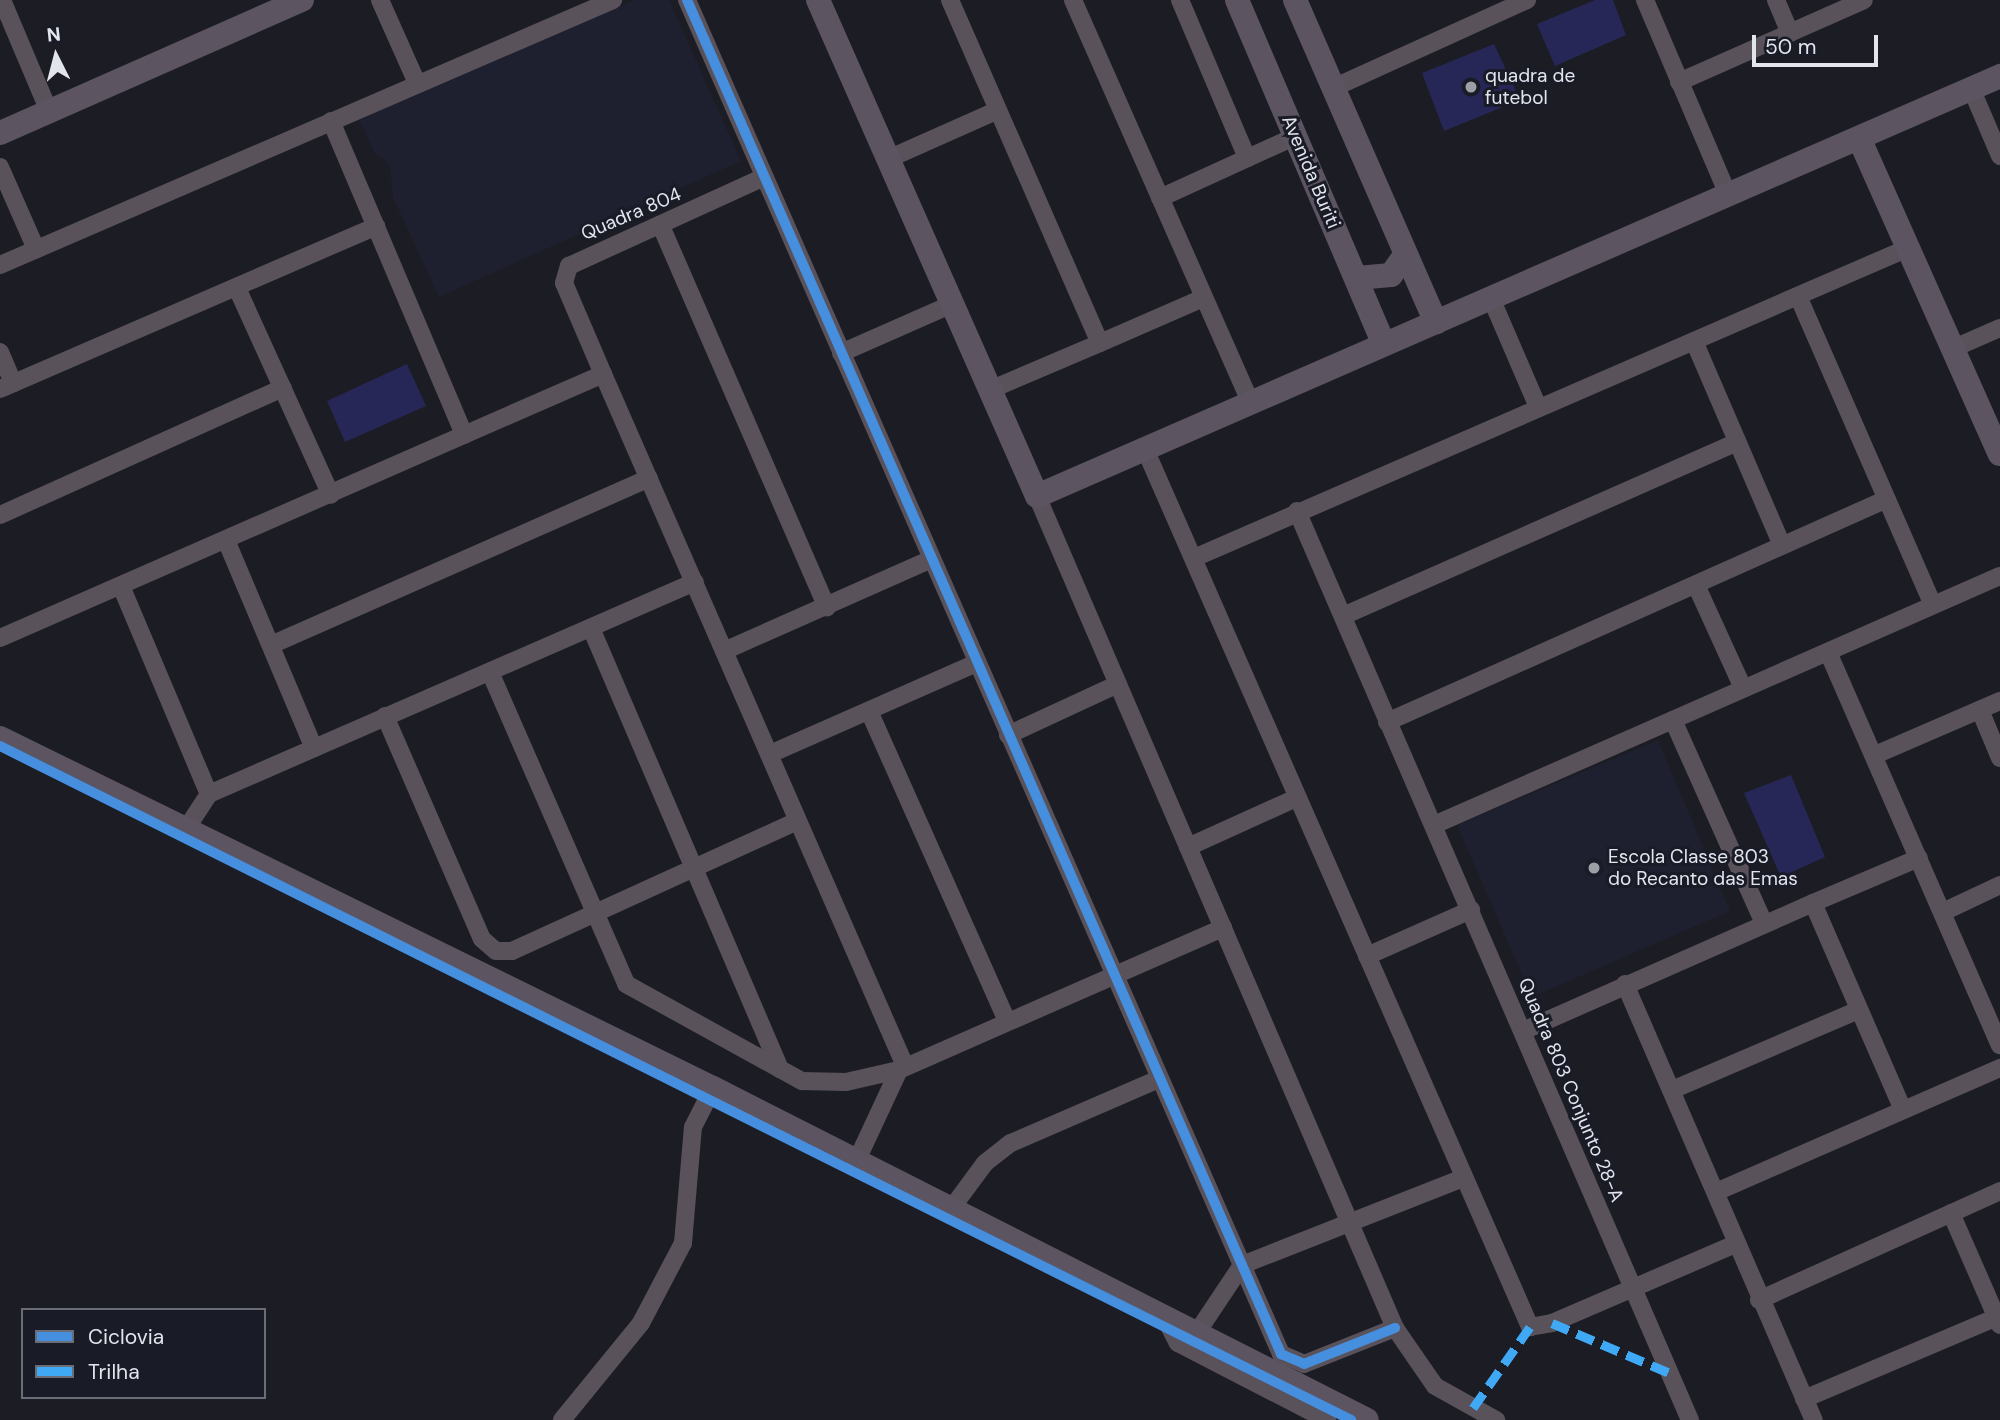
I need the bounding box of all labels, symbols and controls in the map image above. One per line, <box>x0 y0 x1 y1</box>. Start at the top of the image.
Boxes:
north arrow <box>21 21 91 91</box>
text: N <box>46 21 62 48</box>
scale bar <box>1755 21 1881 65</box>
text: 50 m <box>1765 33 1816 61</box>
place label: quadra de futebol <box>1485 65 1575 109</box>
marker: quadra de futebol <box>1463 79 1479 95</box>
street label: Avenida Buriti <box>1277 112 1345 232</box>
street label: Quadra 804 <box>578 183 684 245</box>
place label: Escola Classe 803 do Recanto das Emas <box>1608 846 1798 890</box>
marker: Escola Classe 803 do Recanto das Emas <box>1586 860 1602 876</box>
street label: Quadra 803 Conjunto 28-A <box>1513 974 1629 1206</box>
legend <box>21 1308 266 1399</box>
text: Ciclovia <box>88 1323 164 1351</box>
text: Trilha <box>88 1358 140 1386</box>

